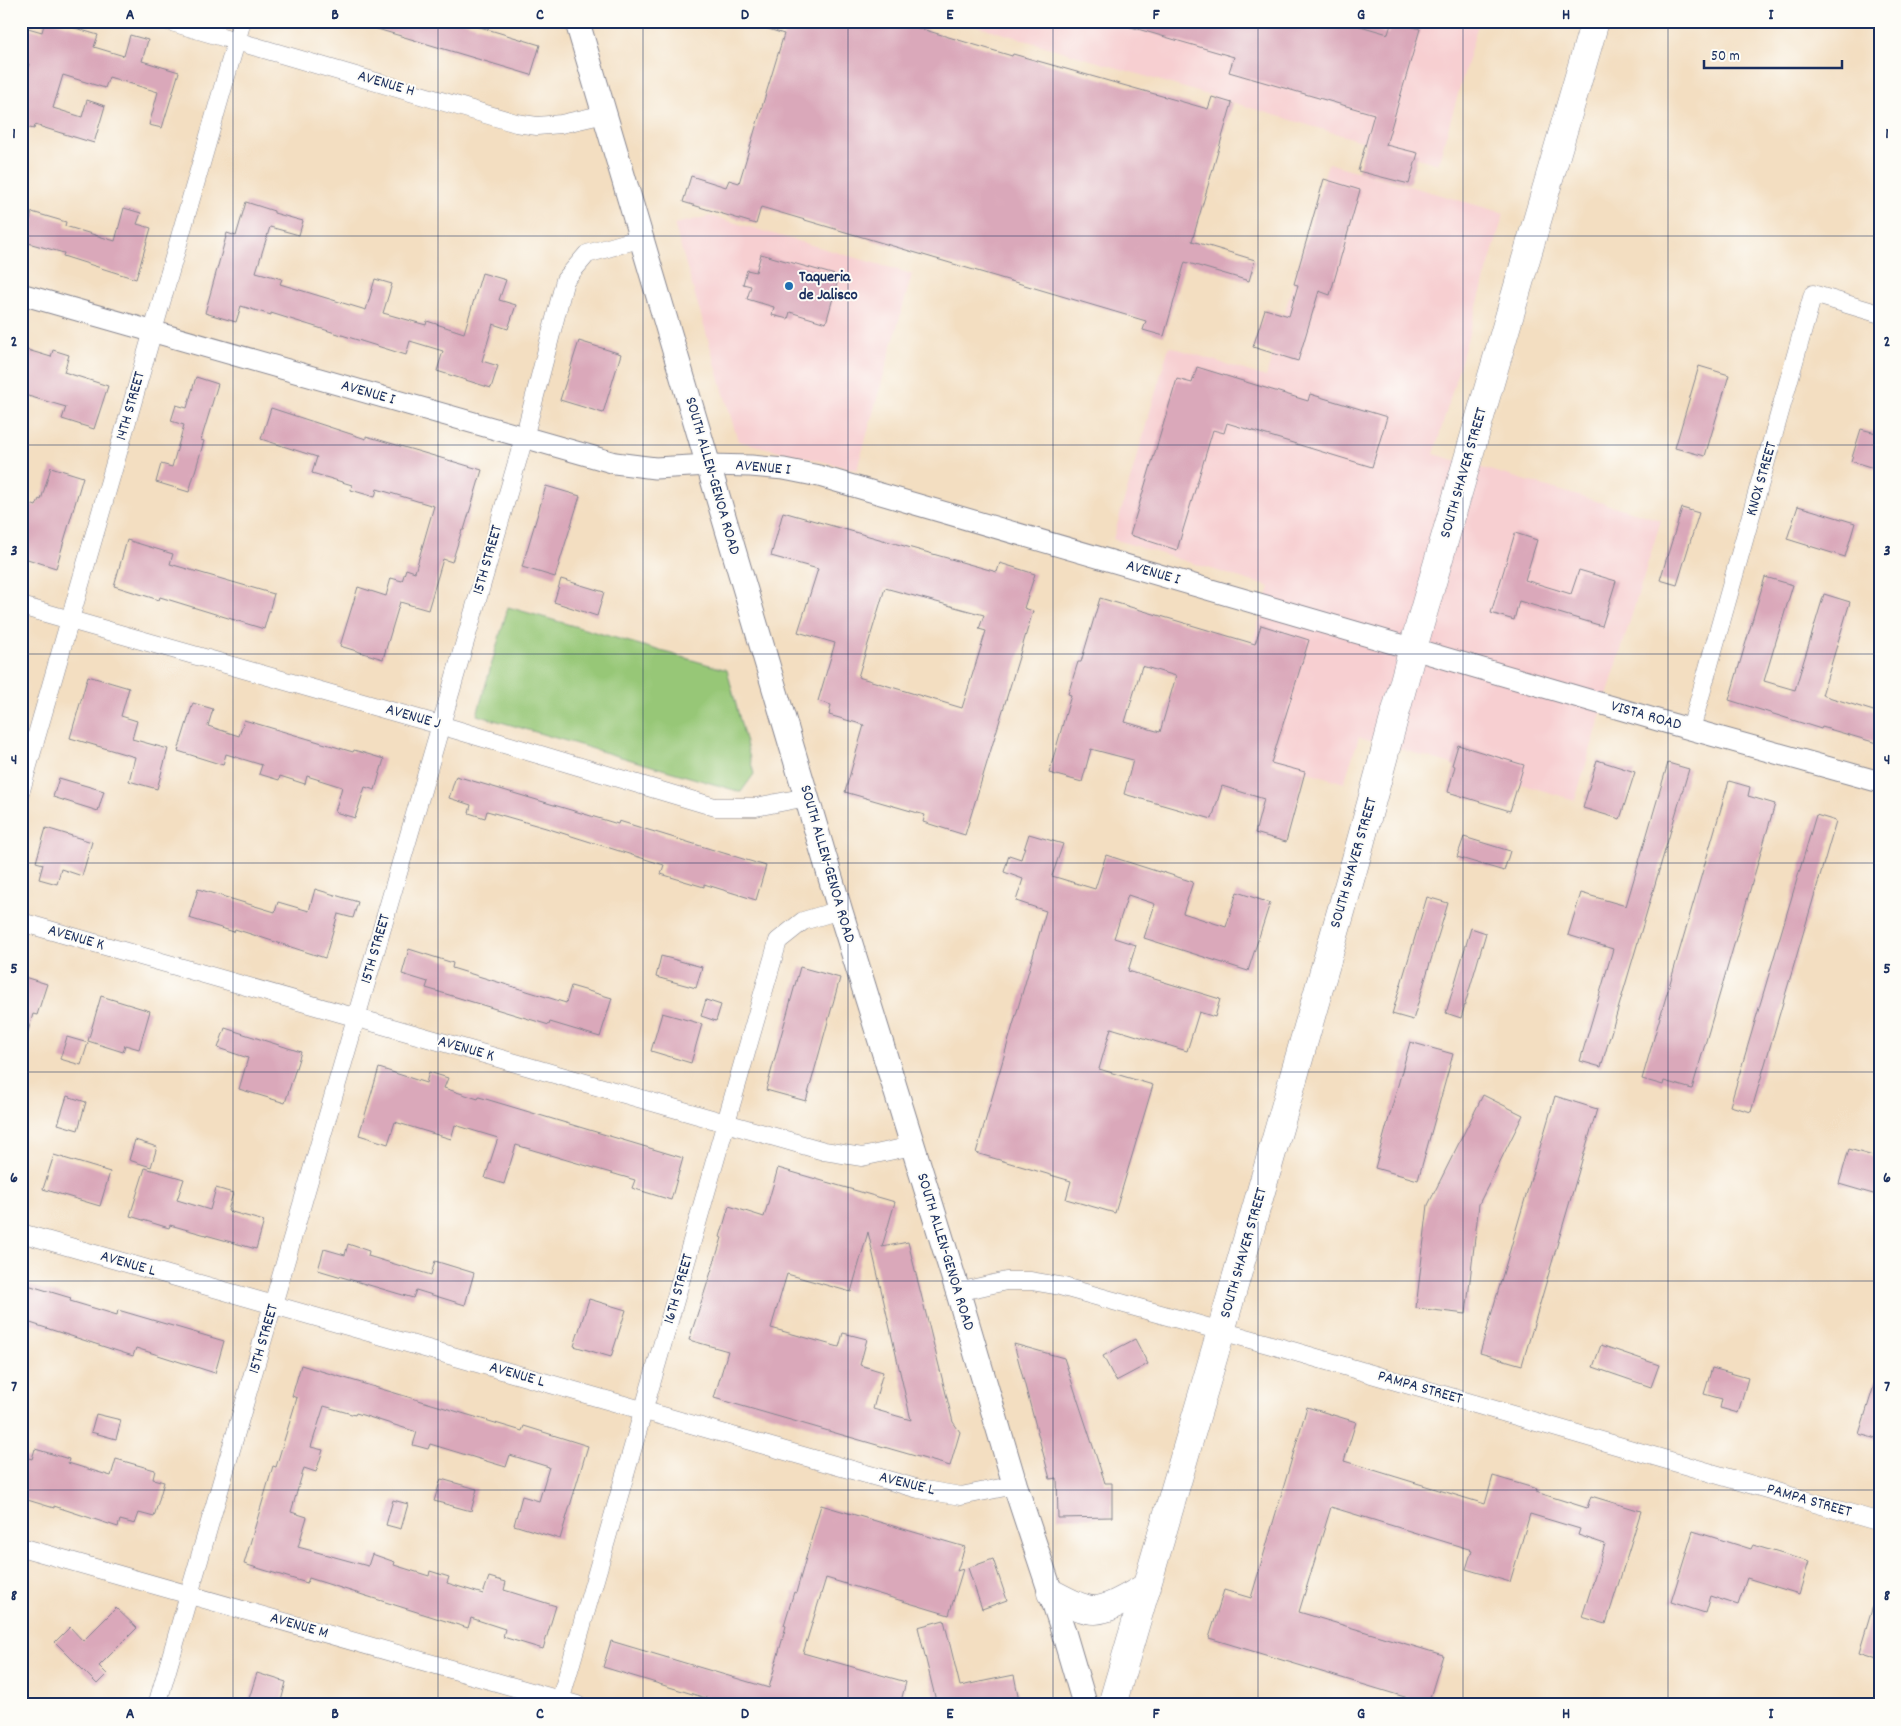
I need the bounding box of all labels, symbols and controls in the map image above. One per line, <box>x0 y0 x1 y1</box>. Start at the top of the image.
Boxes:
text: A <box>126 4 135 27</box>
text: B <box>331 4 339 27</box>
text: C <box>536 4 544 27</box>
text: D <box>741 4 750 27</box>
text: E <box>946 4 954 27</box>
text: F <box>1152 4 1160 27</box>
text: G <box>1357 4 1365 27</box>
text: H <box>1562 4 1570 27</box>
text: I <box>1769 4 1775 27</box>
scale bar <box>1704 38 1841 70</box>
text: 50 m <box>1711 46 1740 68</box>
street label: AVENUE H <box>355 65 417 103</box>
text: 1 <box>12 123 16 146</box>
text: 1 <box>1885 123 1889 146</box>
place label: Taqueria de Jalisco <box>799 266 858 307</box>
marker: Taqueria de Jalisco <box>783 280 795 292</box>
text: 2 <box>11 331 18 354</box>
text: 2 <box>1884 331 1891 354</box>
street label: 14TH STREET <box>110 368 152 443</box>
street label: AVENUE I <box>338 374 398 412</box>
street label: SOUTH ALLEN-GENOA ROAD <box>678 394 746 558</box>
street label: SOUTH SHAVER STREET <box>1434 404 1494 541</box>
street label: KNOX STREET <box>1740 439 1784 519</box>
street label: AVENUE I <box>735 454 792 482</box>
street label: 15TH STREET <box>467 522 509 597</box>
text: 3 <box>10 540 18 563</box>
text: 3 <box>1883 540 1891 563</box>
street label: AVENUE I <box>1123 554 1183 592</box>
street label: VISTA ROAD <box>1608 695 1684 737</box>
street label: AVENUE J <box>383 698 443 736</box>
text: 4 <box>11 749 17 772</box>
text: 4 <box>1884 749 1890 772</box>
street label: SOUTH ALLEN-GENOA ROAD <box>793 782 861 946</box>
street label: SOUTH SHAVER STREET <box>1324 794 1384 931</box>
street label: 15TH STREET <box>355 911 397 986</box>
street label: AVENUE K <box>45 919 107 957</box>
text: 5 <box>10 958 18 981</box>
text: 5 <box>1883 958 1891 981</box>
street label: AVENUE K <box>435 1030 497 1068</box>
text: 6 <box>10 1167 18 1190</box>
text: 6 <box>1883 1167 1891 1190</box>
street label: SOUTH ALLEN-GENOA ROAD <box>910 1170 980 1334</box>
street label: SOUTH SHAVER STREET <box>1214 1184 1274 1321</box>
street label: AVENUE L <box>98 1245 159 1283</box>
street label: 16TH STREET <box>658 1251 700 1327</box>
street label: 15TH STREET <box>243 1301 285 1376</box>
street label: AVENUE L <box>487 1356 548 1394</box>
street label: PAMPA STREET <box>1375 1365 1466 1411</box>
text: 7 <box>11 1376 17 1399</box>
text: 7 <box>1884 1376 1890 1399</box>
street label: AVENUE L <box>877 1466 938 1502</box>
street label: PAMPA STREET <box>1764 1478 1855 1524</box>
text: 8 <box>11 1585 18 1608</box>
text: 8 <box>1884 1585 1891 1608</box>
street label: AVENUE M <box>267 1607 331 1645</box>
text: A <box>126 1703 135 1726</box>
text: B <box>331 1703 339 1726</box>
text: C <box>536 1703 544 1726</box>
text: D <box>741 1703 750 1726</box>
text: E <box>946 1703 954 1726</box>
text: F <box>1152 1703 1160 1726</box>
text: G <box>1357 1703 1365 1726</box>
text: H <box>1562 1703 1570 1726</box>
text: I <box>1769 1703 1775 1726</box>

